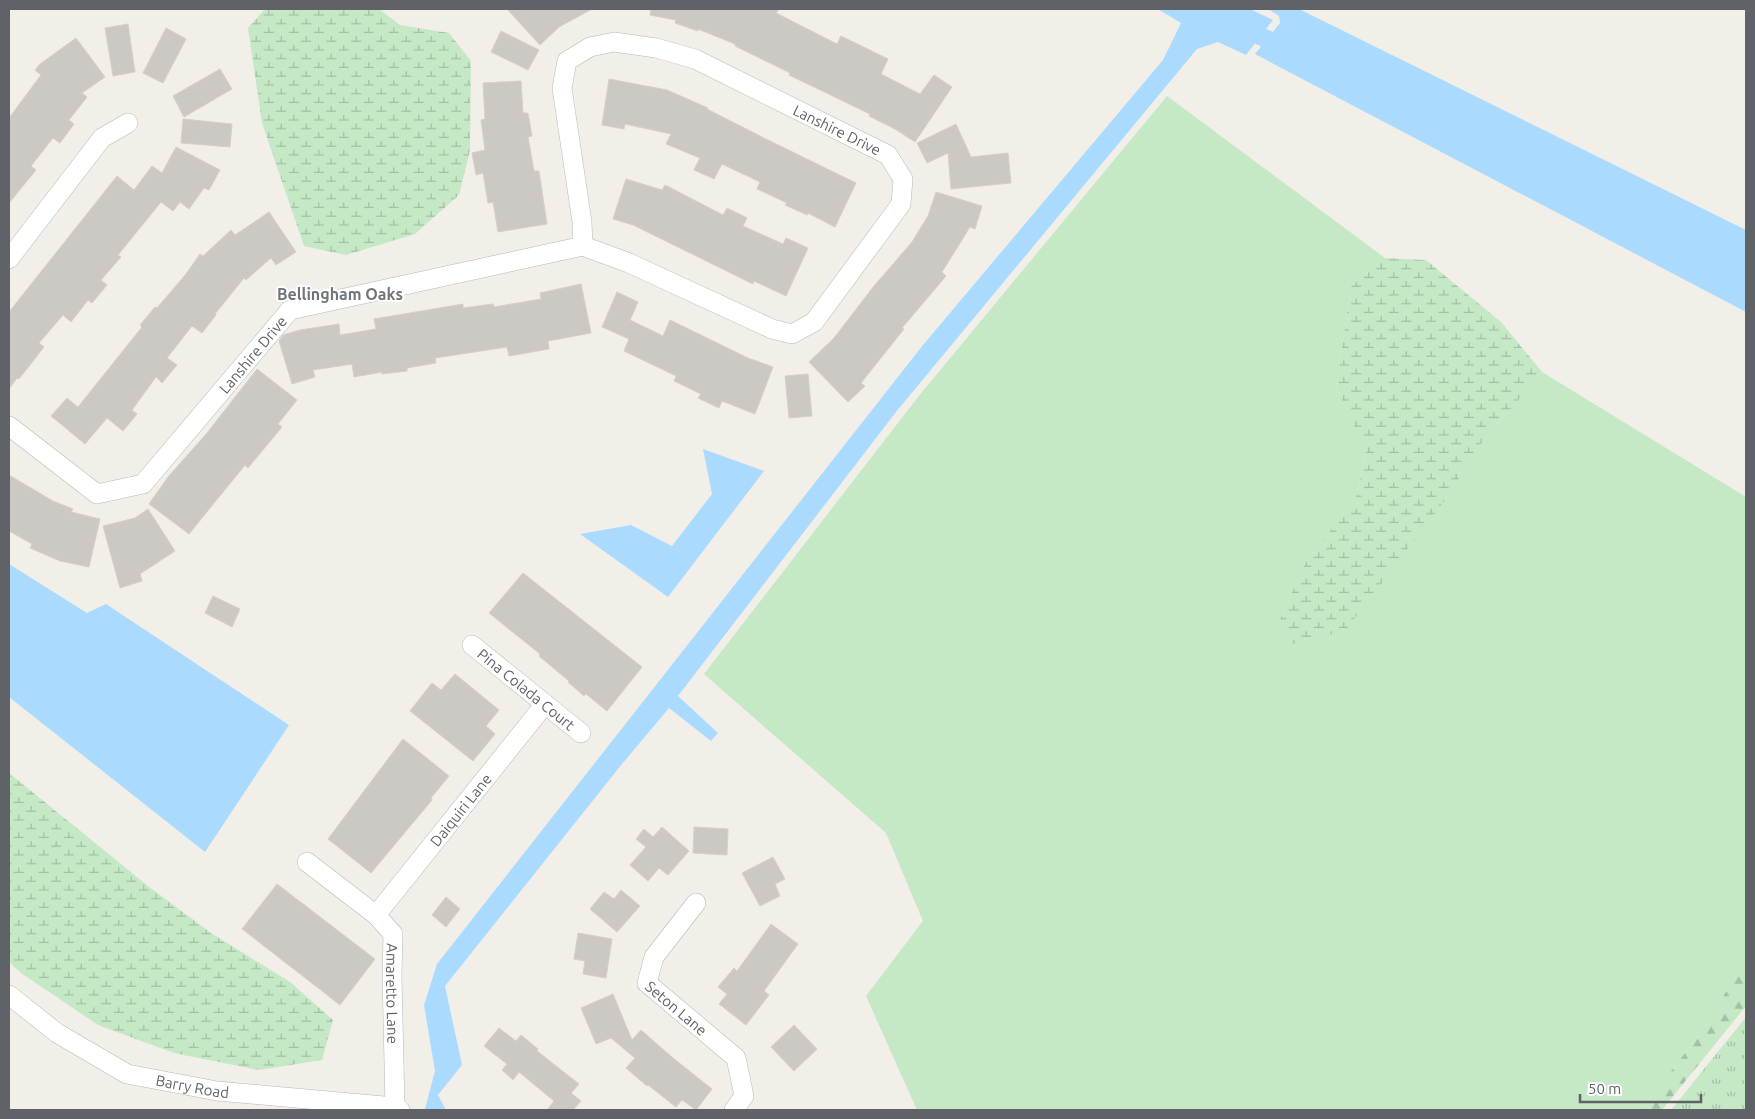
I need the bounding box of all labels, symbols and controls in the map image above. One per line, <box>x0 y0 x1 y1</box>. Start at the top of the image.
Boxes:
street label: Lanshire Drive <box>790 101 884 159</box>
district label: Bellingham Oaks <box>277 285 403 303</box>
street label: Lanshire Drive <box>215 312 290 396</box>
street label: Pina Colada Court <box>474 645 579 733</box>
street label: Daiquiri Lane <box>426 770 495 849</box>
street label: Amaretto Lane <box>383 943 402 1044</box>
street label: Seton Lane <box>642 977 711 1039</box>
street label: Barry Road <box>154 1071 230 1101</box>
scale bar <box>1580 1072 1701 1104</box>
text: 50 m <box>1588 1080 1621 1097</box>

